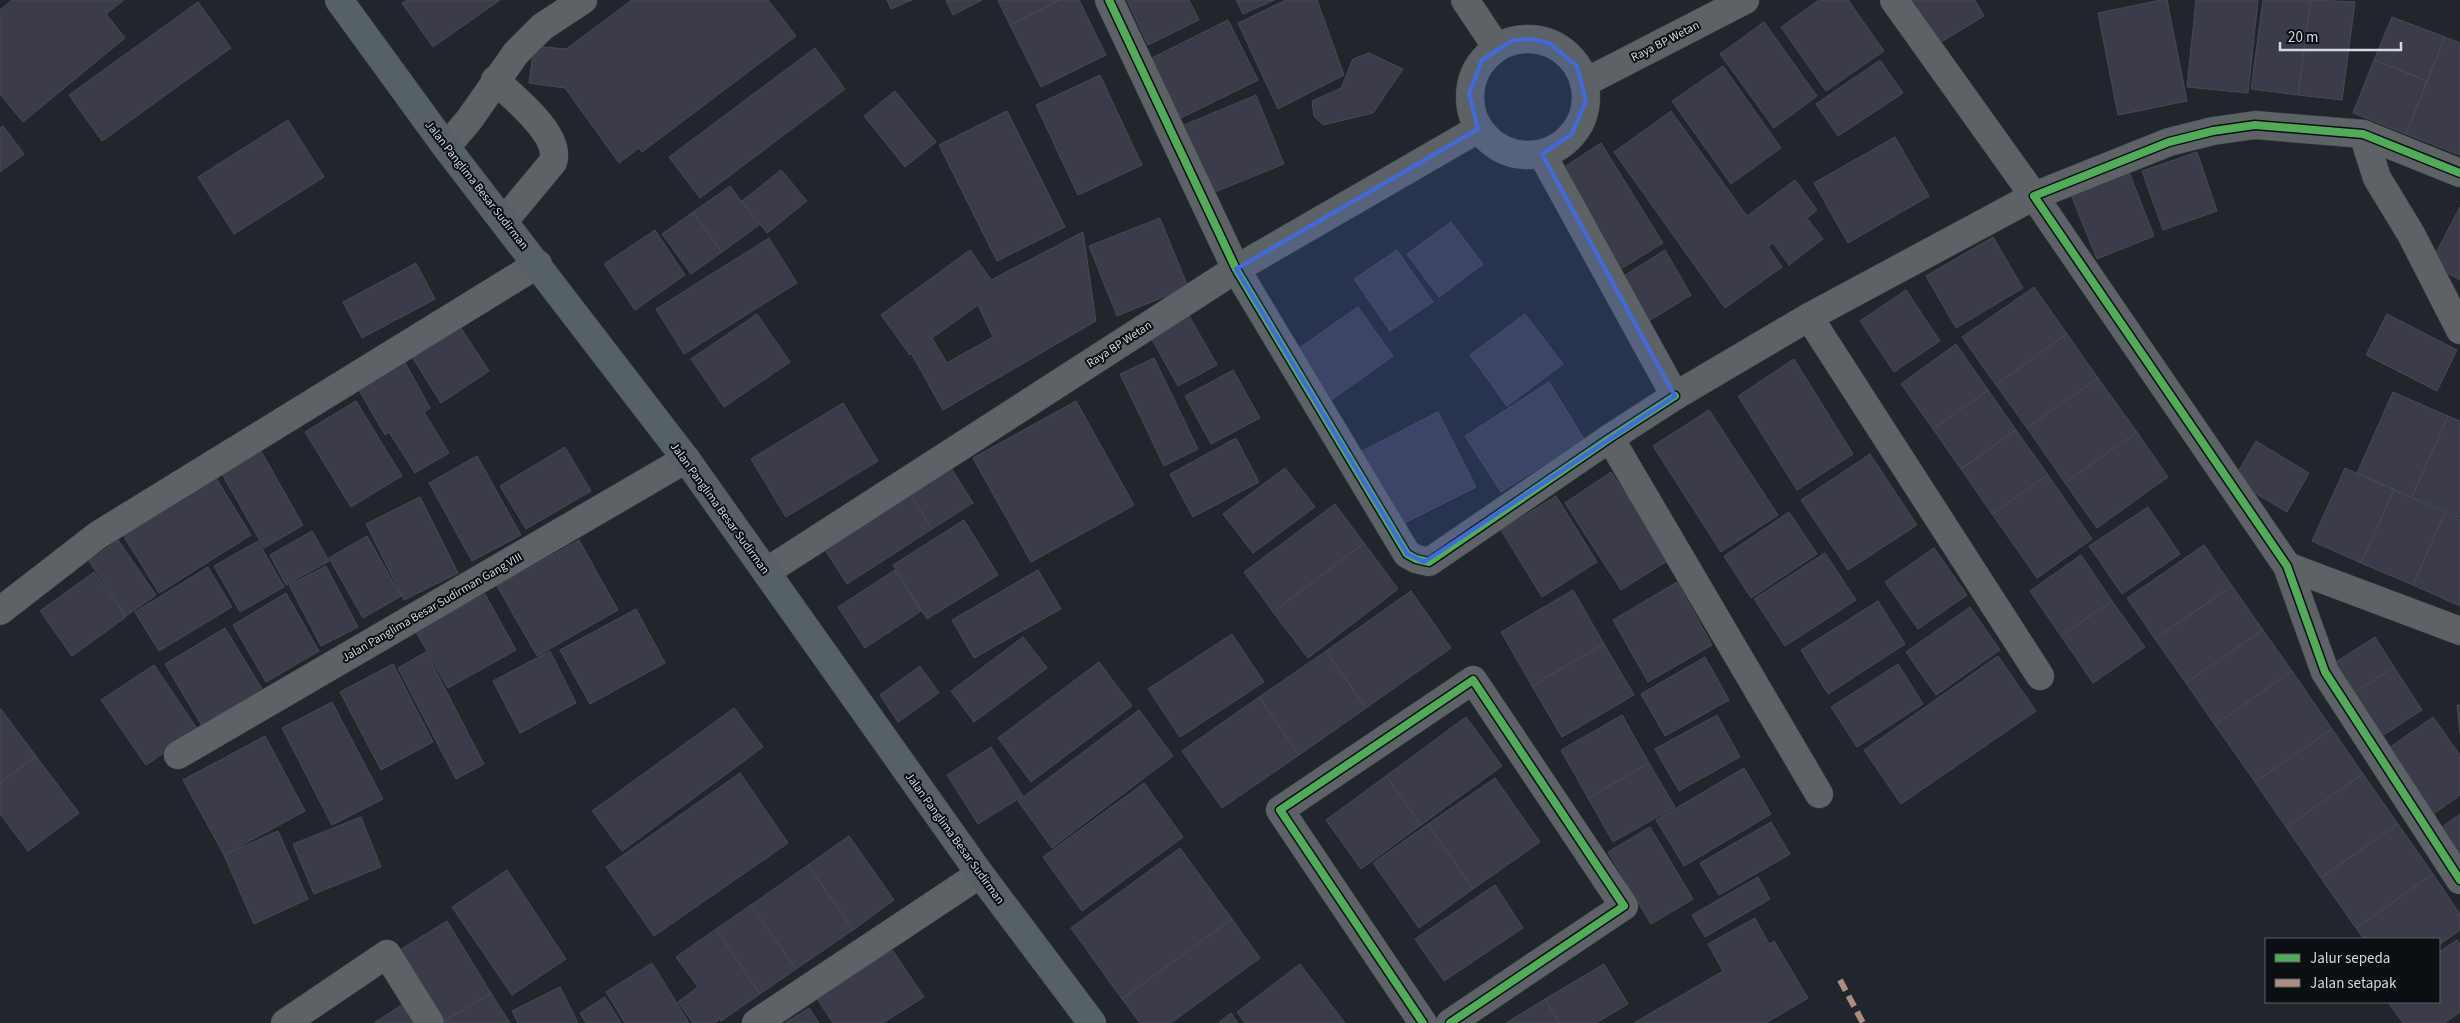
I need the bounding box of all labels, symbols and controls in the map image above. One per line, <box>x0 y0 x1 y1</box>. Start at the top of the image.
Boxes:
street label: Raya BP Wetan <box>1628 17 1702 66</box>
scale bar <box>2280 20 2401 52</box>
text: 20 m <box>2288 27 2318 48</box>
street label: Jalan Panglima Besar Sudirman <box>421 117 532 253</box>
street label: Raya BP Wetan <box>1083 317 1155 372</box>
street label: Jalan Panglima Besar Sudirman <box>666 439 773 578</box>
street label: Jalan Panglima Besar Sudirman Gang VIII <box>339 549 526 666</box>
street label: Jalan Panglima Besar Sudirman <box>901 769 1008 908</box>
legend <box>2265 938 2440 1003</box>
text: Jalur sepeda <box>2310 948 2390 969</box>
text: Jalan setapak <box>2310 973 2397 994</box>

